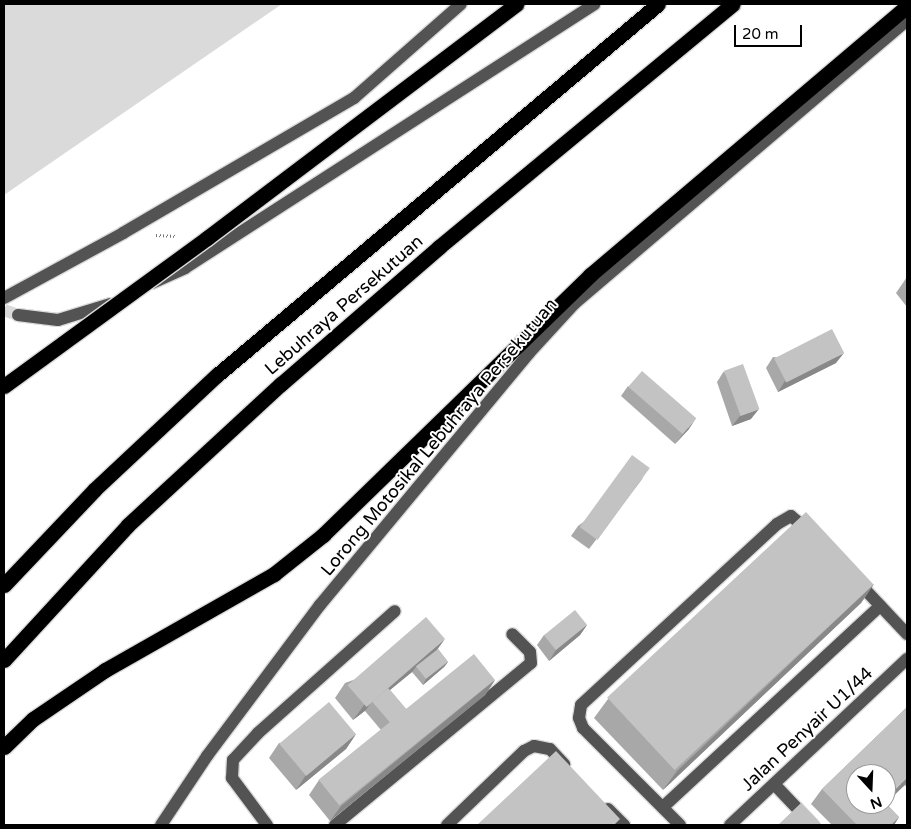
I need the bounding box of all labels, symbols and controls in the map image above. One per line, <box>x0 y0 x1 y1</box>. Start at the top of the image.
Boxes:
scale bar <box>736 15 804 47</box>
text: 20 m <box>742 25 779 43</box>
street label: Lebuhraya Persekutuan <box>261 230 427 380</box>
street label: Lorong Motosikal Lebuhraya Persekutuan <box>316 294 562 580</box>
street label: Jalan Penyair U1/44 <box>737 663 877 795</box>
north arrow <box>846 764 896 814</box>
text: N <box>868 793 884 813</box>

